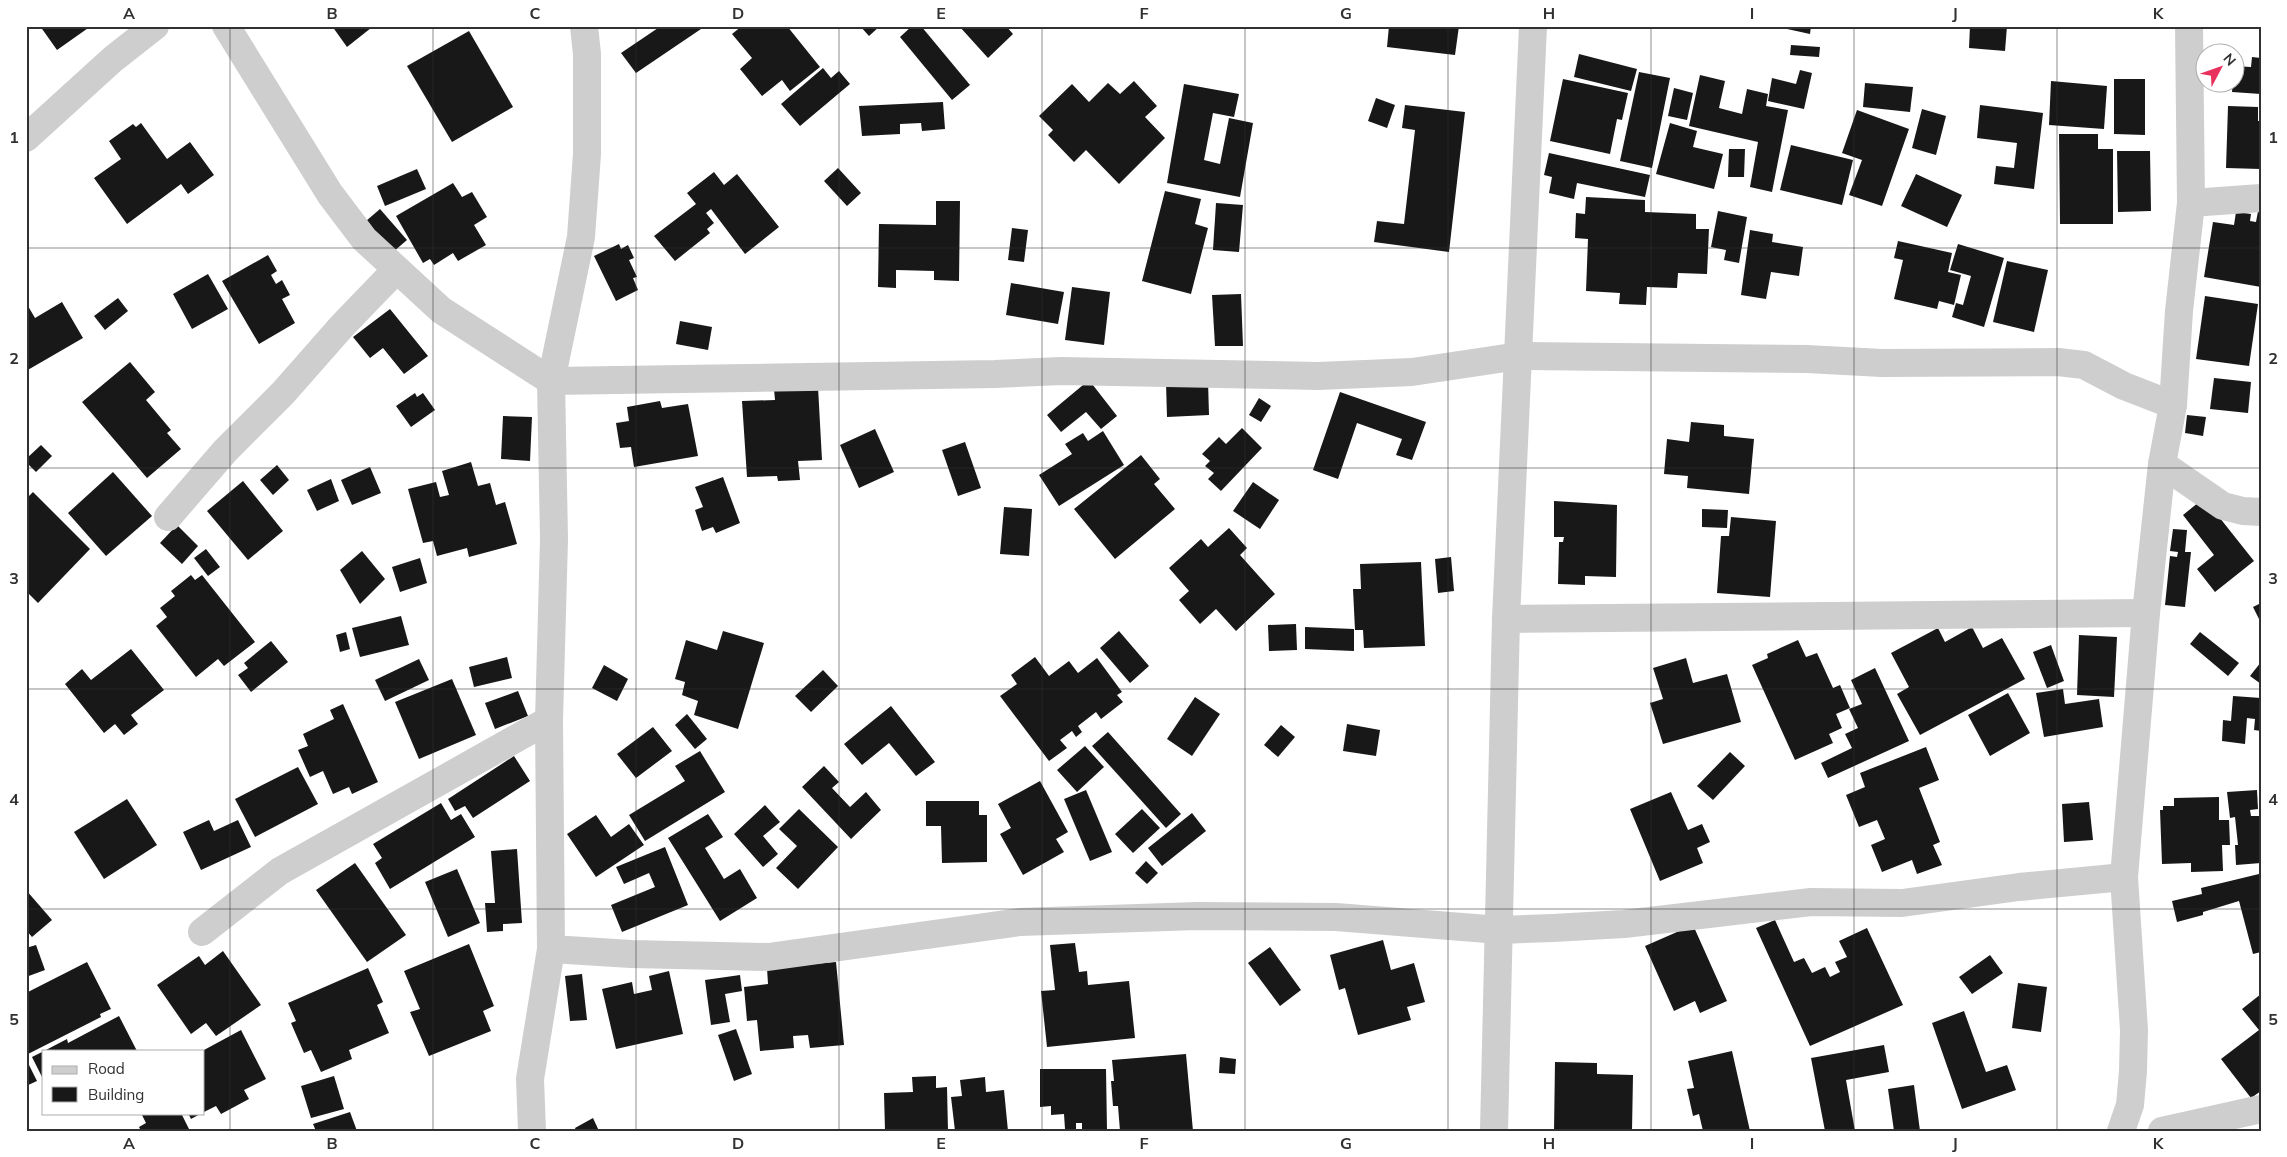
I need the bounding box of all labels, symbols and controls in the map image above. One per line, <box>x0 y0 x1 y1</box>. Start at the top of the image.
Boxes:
text: A <box>123 3 135 23</box>
text: B <box>326 3 338 23</box>
text: C <box>530 3 541 23</box>
text: D <box>732 3 744 23</box>
text: E <box>936 3 946 23</box>
text: F <box>1139 3 1149 23</box>
text: G <box>1340 3 1352 23</box>
text: H <box>1543 3 1555 23</box>
text: I <box>1750 3 1754 23</box>
text: J <box>1952 3 1958 23</box>
text: K <box>2153 3 2165 23</box>
north arrow <box>2194 42 2244 92</box>
text: N <box>2220 50 2240 69</box>
text: 1 <box>9 127 19 147</box>
text: 1 <box>2268 127 2278 147</box>
text: 2 <box>9 348 19 368</box>
text: 2 <box>2268 348 2278 368</box>
text: 3 <box>9 568 19 588</box>
text: 3 <box>2268 568 2278 588</box>
text: 4 <box>9 789 19 809</box>
text: 4 <box>2268 789 2278 809</box>
text: 5 <box>9 1009 19 1029</box>
text: 5 <box>2268 1009 2278 1029</box>
legend <box>42 1050 205 1114</box>
text: Road <box>88 1059 125 1078</box>
text: Building <box>88 1085 144 1104</box>
text: A <box>123 1133 135 1153</box>
text: B <box>326 1133 338 1153</box>
text: C <box>530 1133 541 1153</box>
text: D <box>732 1133 744 1153</box>
text: E <box>936 1133 946 1153</box>
text: F <box>1139 1133 1149 1153</box>
text: G <box>1340 1133 1352 1153</box>
text: H <box>1543 1133 1555 1153</box>
text: I <box>1750 1133 1754 1153</box>
text: J <box>1952 1133 1958 1153</box>
text: K <box>2153 1133 2165 1153</box>

